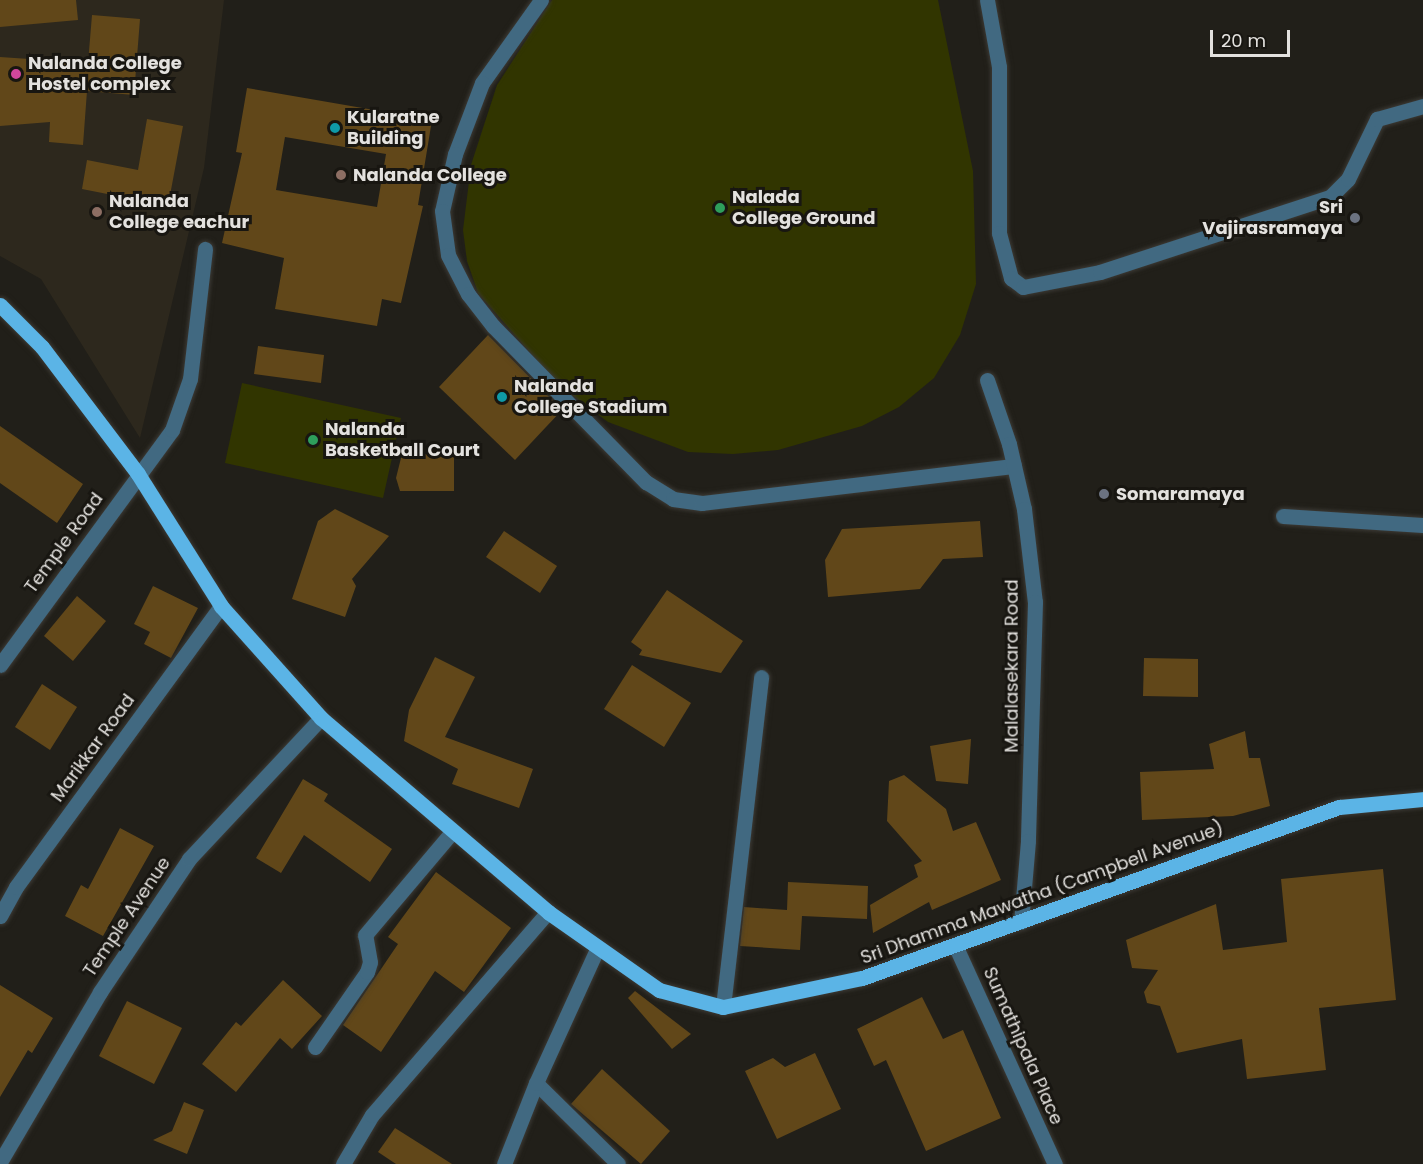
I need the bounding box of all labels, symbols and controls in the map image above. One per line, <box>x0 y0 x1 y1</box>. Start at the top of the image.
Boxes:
scale bar <box>1213 18 1292 56</box>
text: 20 m <box>1221 28 1266 53</box>
place label: Nalanda College Hostel complex <box>28 53 182 96</box>
marker: Nalanda College Hostel complex <box>9 67 23 81</box>
place label: Kularatne Building <box>347 107 440 150</box>
marker: Kularatne Building <box>328 121 342 135</box>
place label: Nalanda College <box>353 164 507 186</box>
marker: Nalanda College <box>334 168 348 182</box>
place label: Nalada College Ground <box>732 187 875 230</box>
place label: Nalanda College eachur <box>109 191 249 234</box>
place label: Sri Vajirasramaya <box>1202 197 1343 240</box>
marker: Nalada College Ground <box>713 201 727 215</box>
marker: Nalanda College eachur <box>90 205 104 219</box>
marker: Sri Vajirasramaya <box>1348 211 1362 225</box>
place label: Nalanda College Stadium <box>514 376 667 418</box>
marker: Nalanda College Stadium <box>495 390 509 404</box>
place label: Nalanda Basketball Court <box>325 419 480 462</box>
marker: Nalanda Basketball Court <box>306 433 320 447</box>
place label: Somaramaya <box>1116 483 1245 505</box>
marker: Somaramaya <box>1097 487 1111 501</box>
street label: Temple Road <box>20 489 108 597</box>
street label: Malalasekara Road <box>1001 579 1023 753</box>
street label: Marikkar Road <box>47 690 139 806</box>
street label: Sri Dhamma Mawatha (Campbell Avenue) <box>858 817 1226 969</box>
street label: Temple Avenue <box>79 853 175 981</box>
street label: Sumathipala Place <box>979 964 1067 1128</box>

